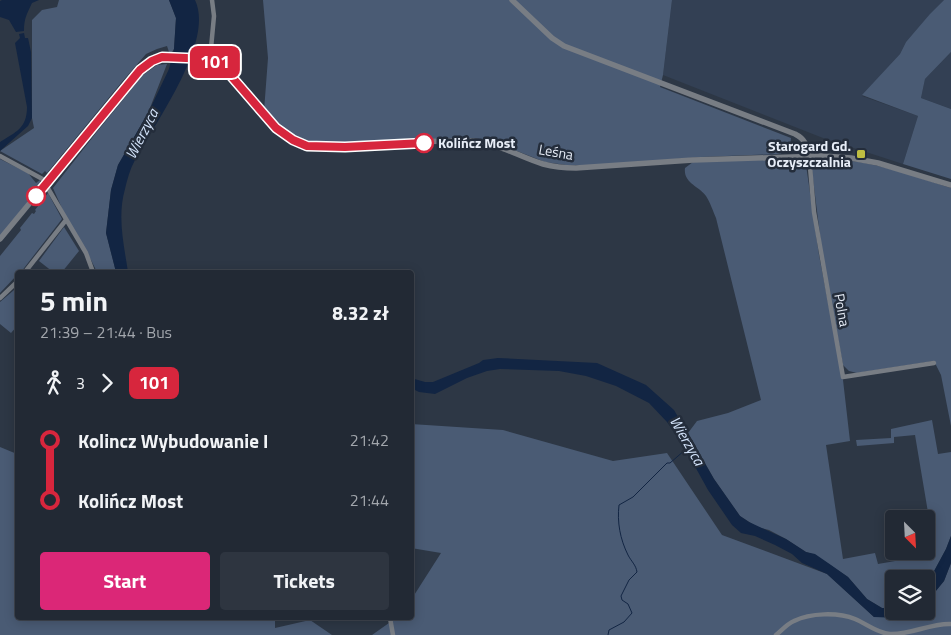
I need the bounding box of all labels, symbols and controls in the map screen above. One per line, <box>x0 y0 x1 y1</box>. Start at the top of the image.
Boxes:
line badge: 101 <box>186 46 244 78</box>
text: 101 <box>200 48 230 75</box>
water label: Wierzyca <box>119 103 165 163</box>
place label: Kolińcz Most <box>438 132 515 153</box>
marker: Kolińcz Most <box>414 133 434 153</box>
place label: Starogard Gd. Oczyszczalnia <box>767 135 851 172</box>
street label: Leśna <box>537 138 575 165</box>
marker: Starogard Gd. Oczyszczalnia <box>855 148 867 160</box>
unlabelled marker <box>26 186 46 206</box>
text: 5 min <box>40 279 108 322</box>
street label: Polna <box>829 292 856 328</box>
text: 8.32 zł <box>332 298 389 327</box>
text: 21:39 – 21:44 · Bus <box>40 320 172 344</box>
icon: walk <box>40 369 68 397</box>
icon: forward <box>93 369 121 397</box>
text: 101 <box>139 369 169 396</box>
text: 3 <box>76 371 85 395</box>
water label: Wierzyca <box>664 412 712 471</box>
text: Kolincz Wybudowanie I <box>78 426 269 455</box>
text: 21:42 <box>350 428 389 452</box>
text: Kolińcz Most <box>78 486 183 515</box>
text: 21:44 <box>350 488 389 512</box>
north arrow <box>885 510 935 560</box>
map controls <box>885 510 935 620</box>
button: Start <box>40 552 210 610</box>
button: Tickets <box>220 552 389 610</box>
button: layers <box>885 570 935 620</box>

